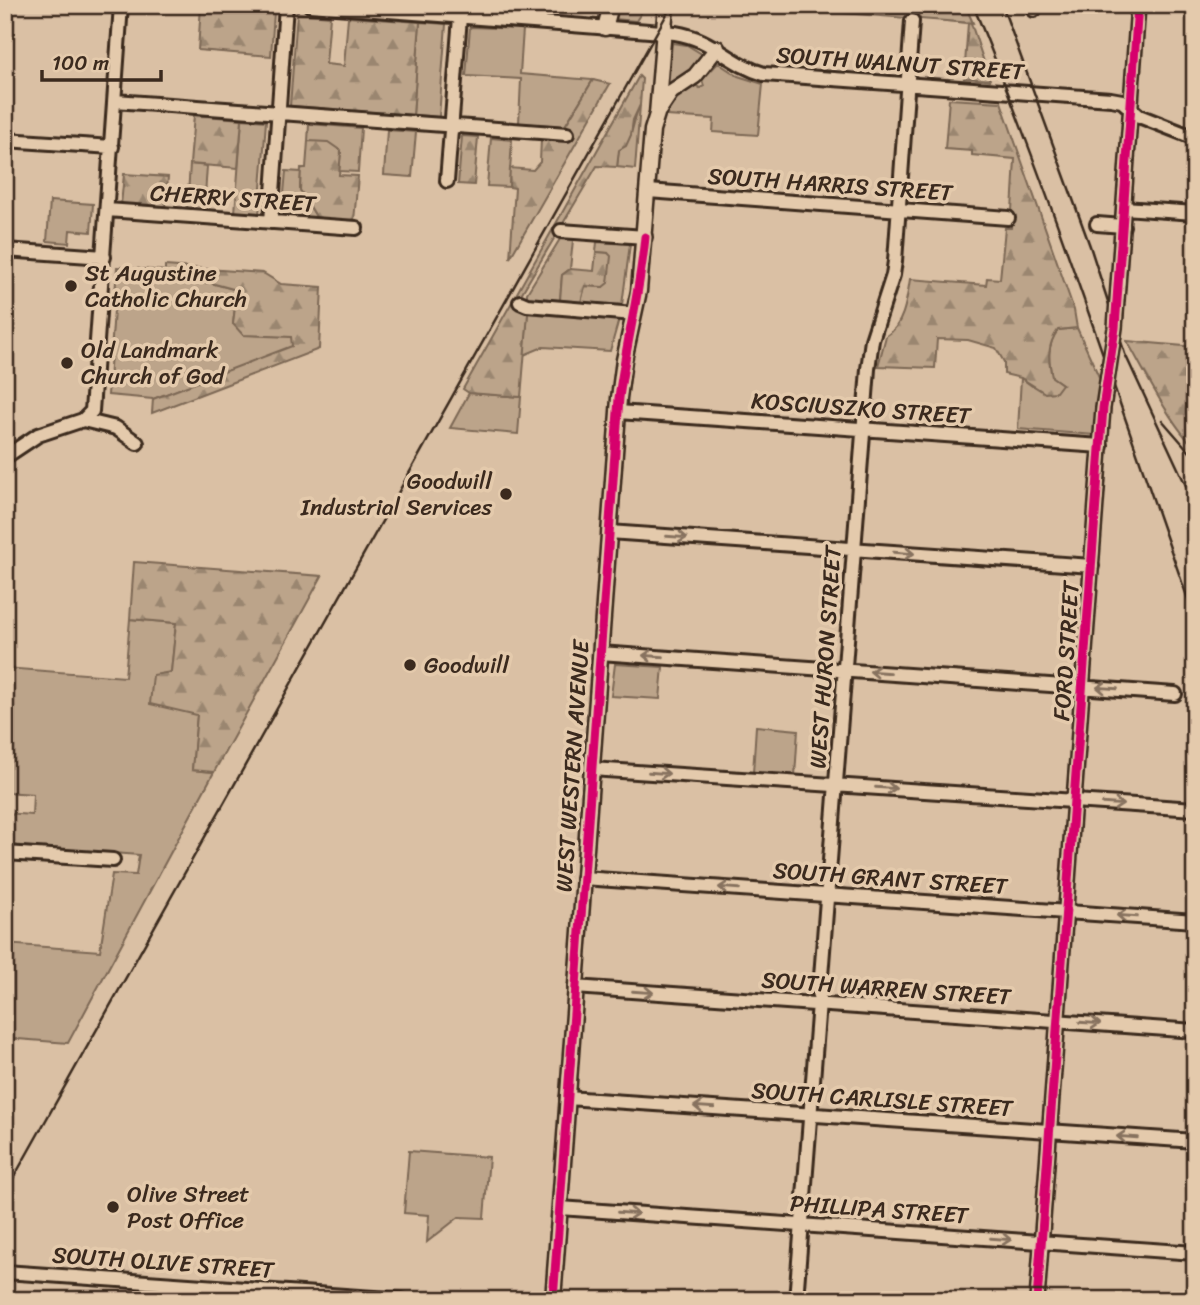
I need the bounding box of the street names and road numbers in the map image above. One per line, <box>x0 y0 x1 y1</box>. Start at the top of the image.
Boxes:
street label: SOUTH WALNUT STREET <box>775 34 1027 93</box>
street label: SOUTH HARRIS STREET <box>706 156 955 214</box>
street label: CHERRY STREET <box>149 172 319 225</box>
street label: KOSCIUSZKO STREET <box>750 380 973 437</box>
street label: WEST HURON STREET <box>797 543 854 770</box>
street label: FORD STREET <box>1041 579 1092 722</box>
street label: WEST WESTERN AVENUE <box>543 638 602 893</box>
street label: SOUTH GRANT STREET <box>772 850 1010 907</box>
street label: SOUTH WARREN STREET <box>760 959 1014 1018</box>
street label: SOUTH CARLISLE STREET <box>750 1070 1015 1129</box>
street label: PHILLIPA STREET <box>789 1183 971 1236</box>
street label: SOUTH OLIVE STREET <box>51 1234 277 1291</box>

